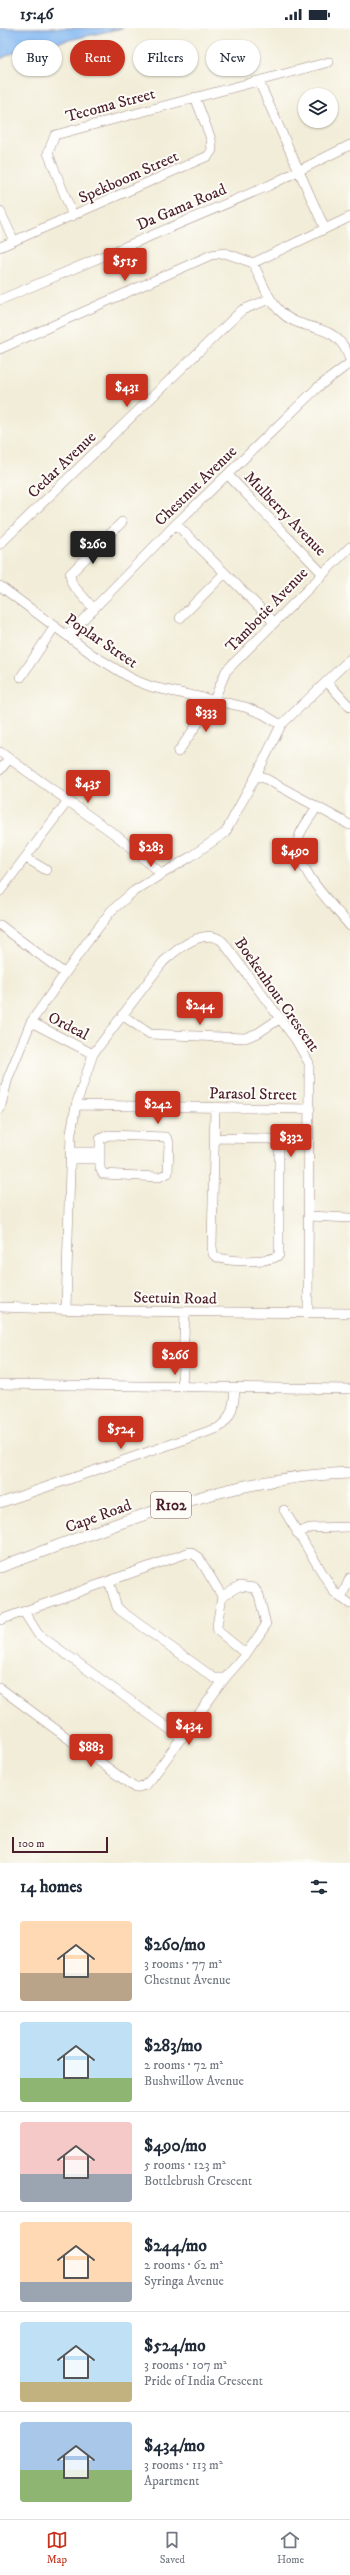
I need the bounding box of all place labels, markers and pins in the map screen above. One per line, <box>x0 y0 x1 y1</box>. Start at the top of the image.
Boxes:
pin: $515 <box>101 248 149 282</box>
pin: $431 <box>103 374 151 408</box>
pin: $260 <box>69 531 117 565</box>
pin: $333 <box>182 699 230 733</box>
pin: $435 <box>64 770 112 804</box>
pin: $283 <box>127 834 175 868</box>
pin: $490 <box>271 838 319 872</box>
pin: $244 <box>176 992 224 1026</box>
pin: $242 <box>134 1091 182 1125</box>
pin: $332 <box>267 1124 315 1158</box>
pin: $266 <box>151 1342 199 1376</box>
pin: $524 <box>97 1416 145 1450</box>
pin: $434 <box>165 1712 213 1746</box>
pin: $883 <box>67 1734 115 1768</box>

